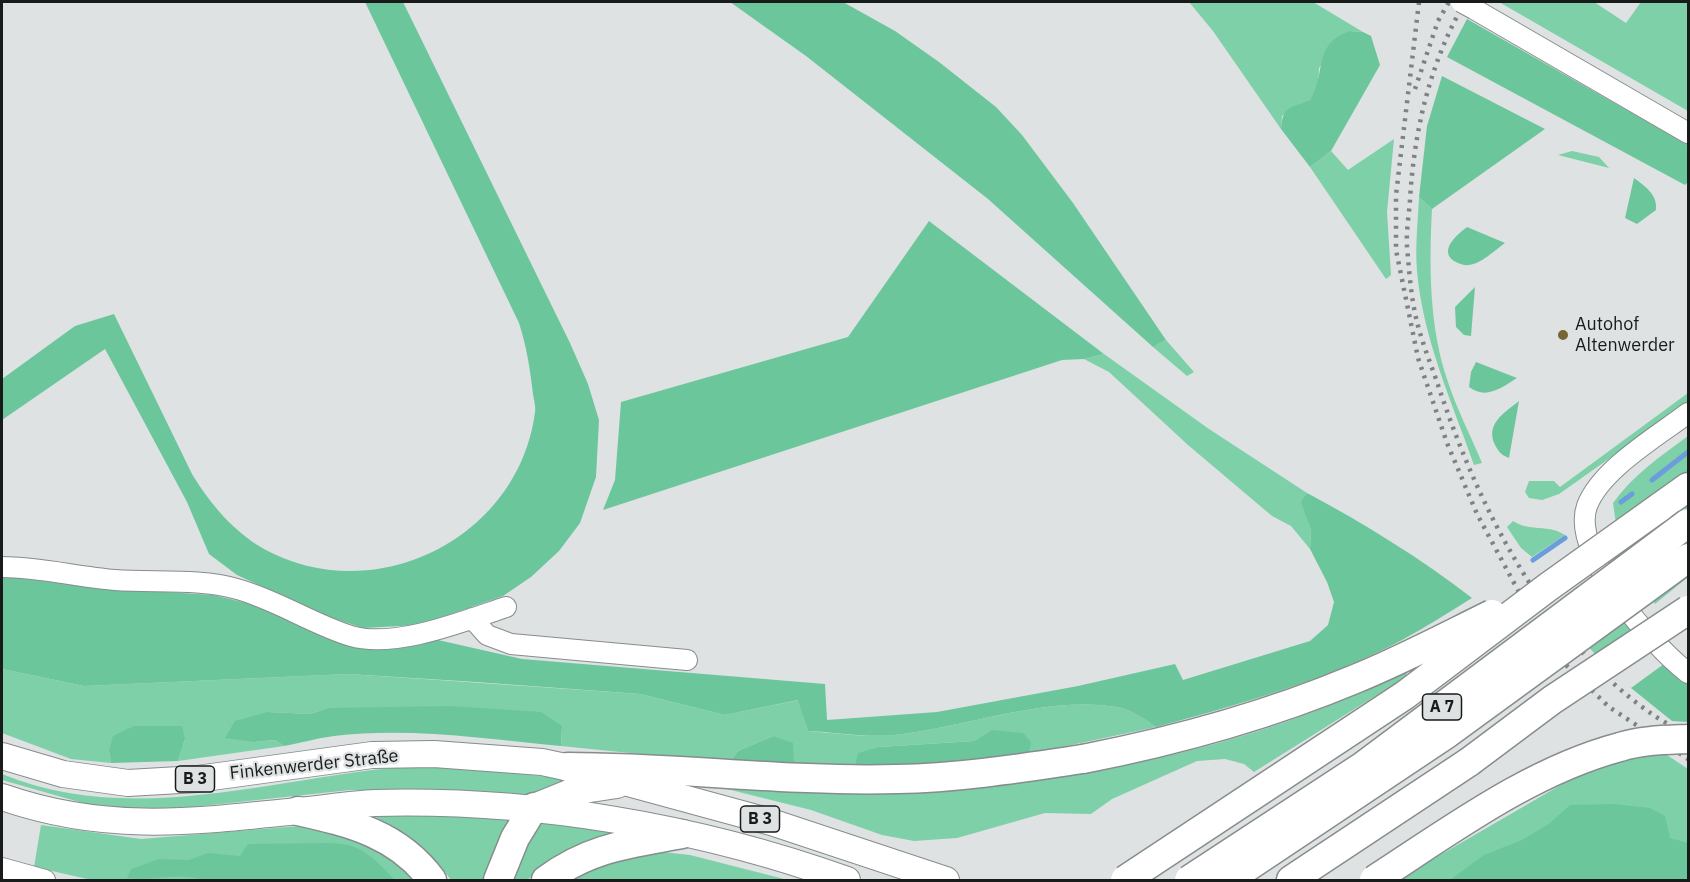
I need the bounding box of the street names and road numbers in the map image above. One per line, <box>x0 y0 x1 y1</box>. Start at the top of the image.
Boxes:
road number: A 7 <box>1422 694 1462 720</box>
street label: Finkenwerder Straße <box>229 745 399 785</box>
road number: B 3 <box>176 766 214 792</box>
road number: B 3 <box>740 806 780 832</box>

